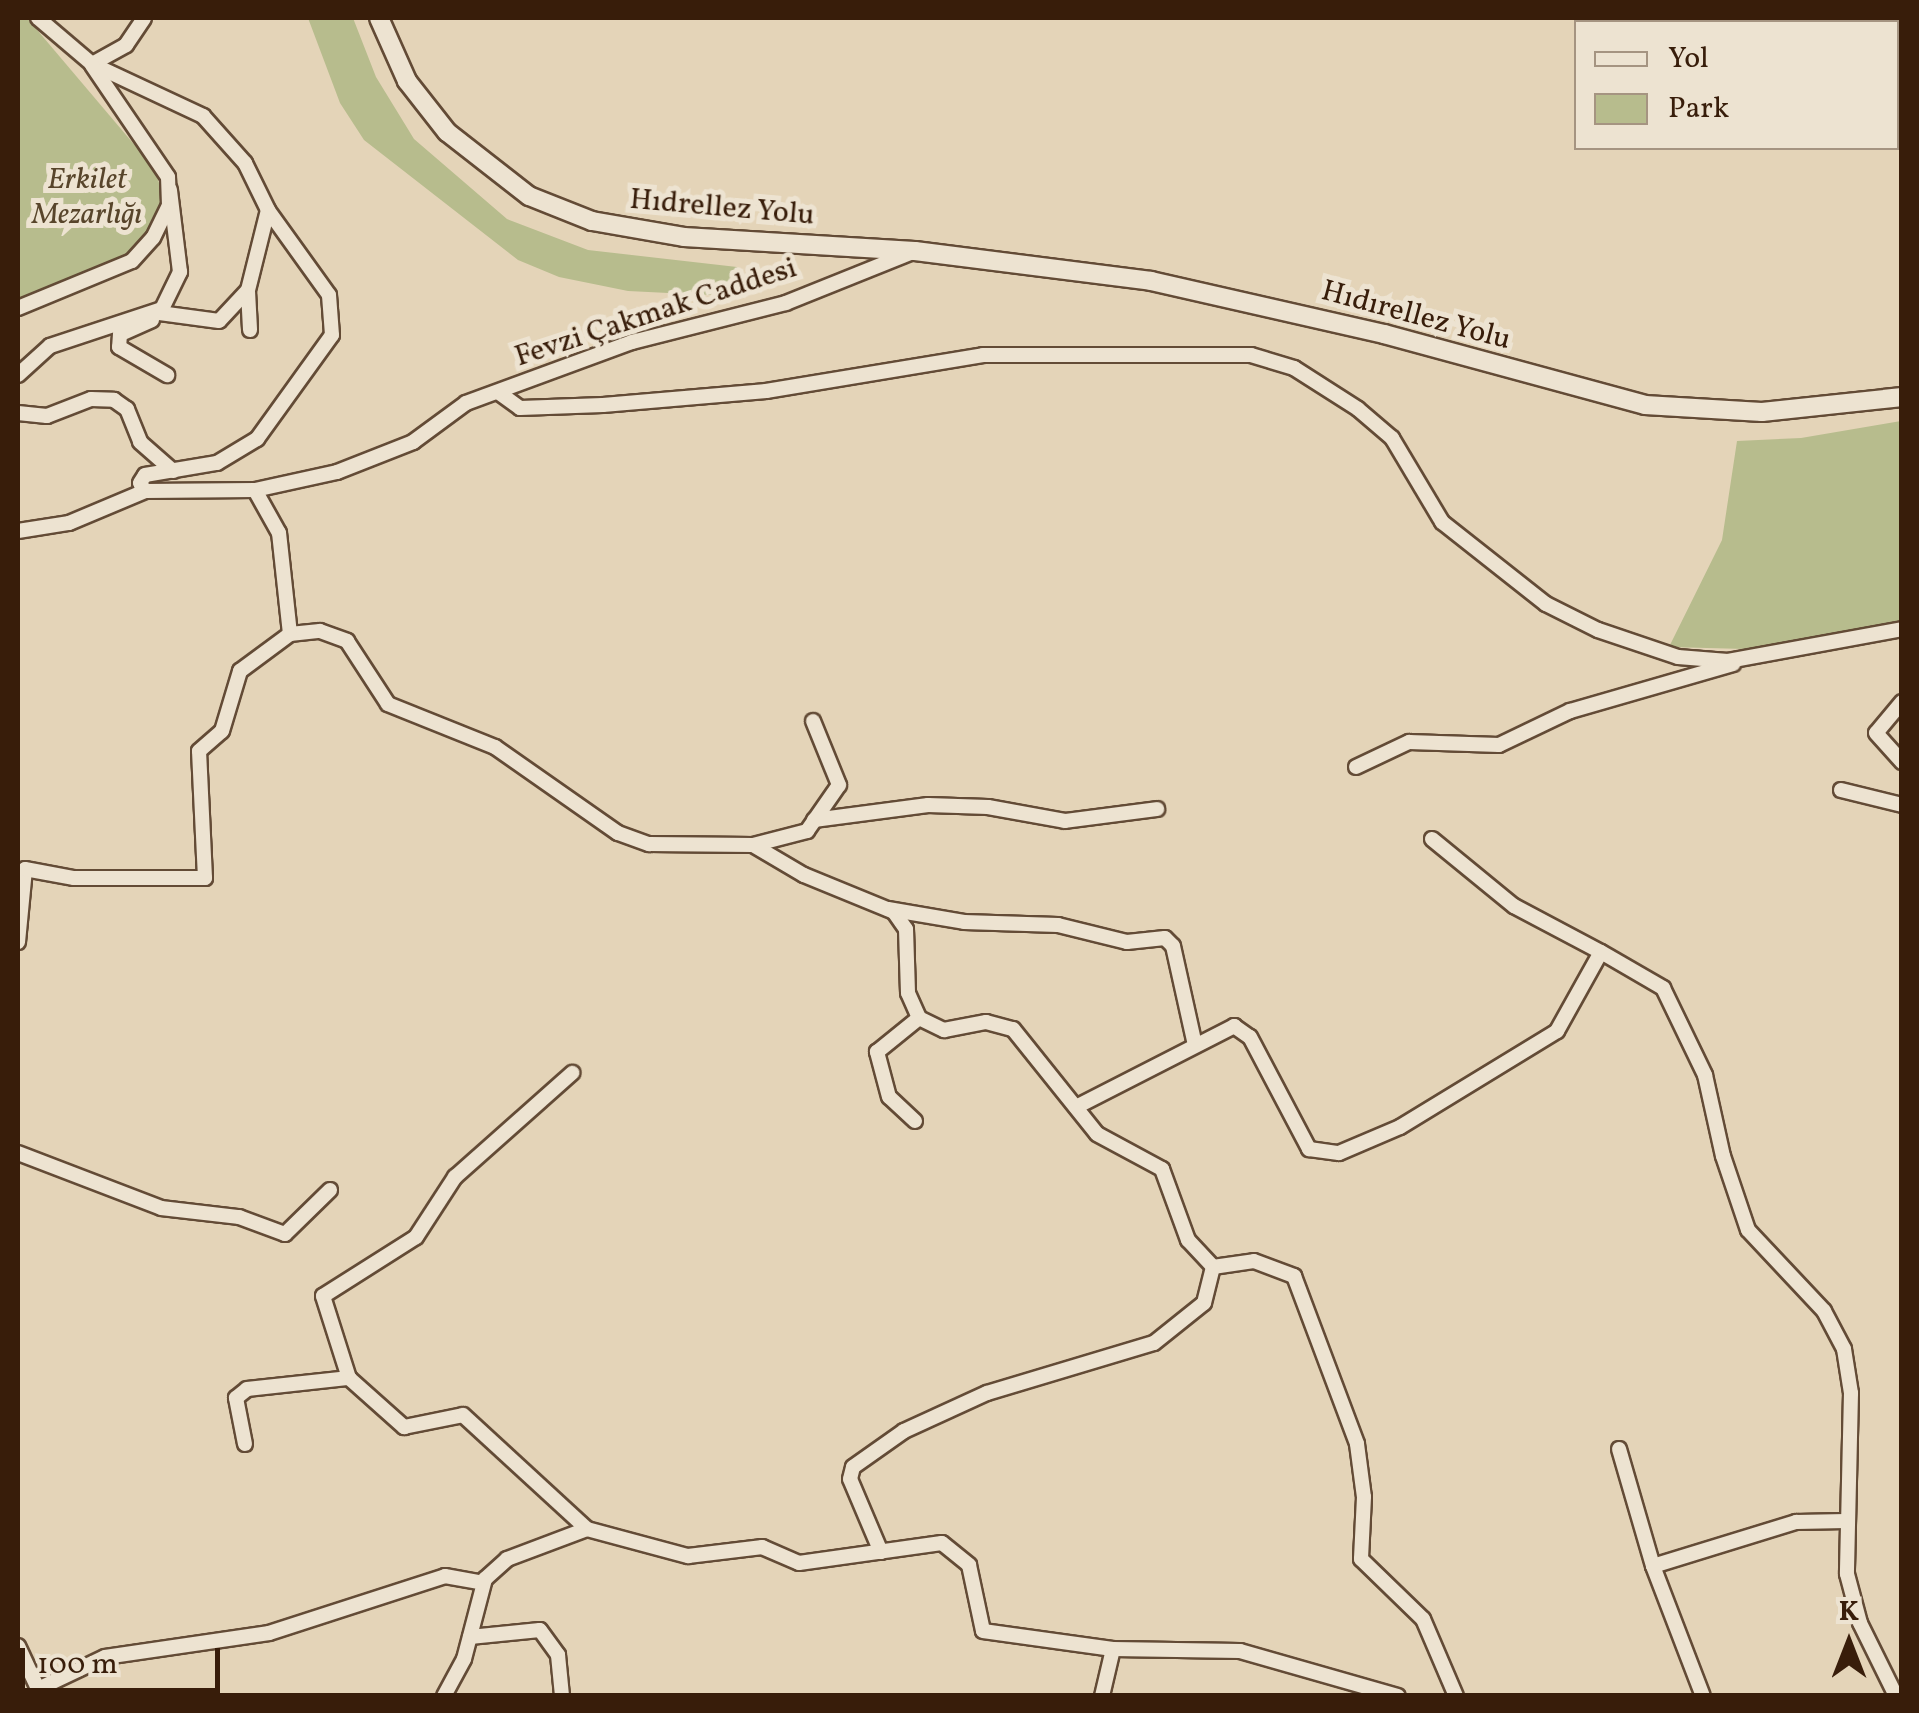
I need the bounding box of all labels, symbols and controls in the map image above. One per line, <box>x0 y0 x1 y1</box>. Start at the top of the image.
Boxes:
legend <box>1574 20 1899 150</box>
text: Yol <box>1668 38 1709 80</box>
text: Park <box>1668 88 1729 130</box>
park label: Erkilet Mezarlığı <box>32 162 142 232</box>
street label: Hıdrellez Yolu <box>628 182 816 234</box>
street label: Fevzi Çakmak Caddesi <box>510 250 802 376</box>
street label: Hıdırellez Yolu <box>1317 273 1515 359</box>
north arrow <box>1799 1593 1899 1693</box>
text: K <box>1839 1593 1859 1632</box>
scale bar <box>25 1628 225 1690</box>
text: 100 m <box>37 1644 118 1686</box>

